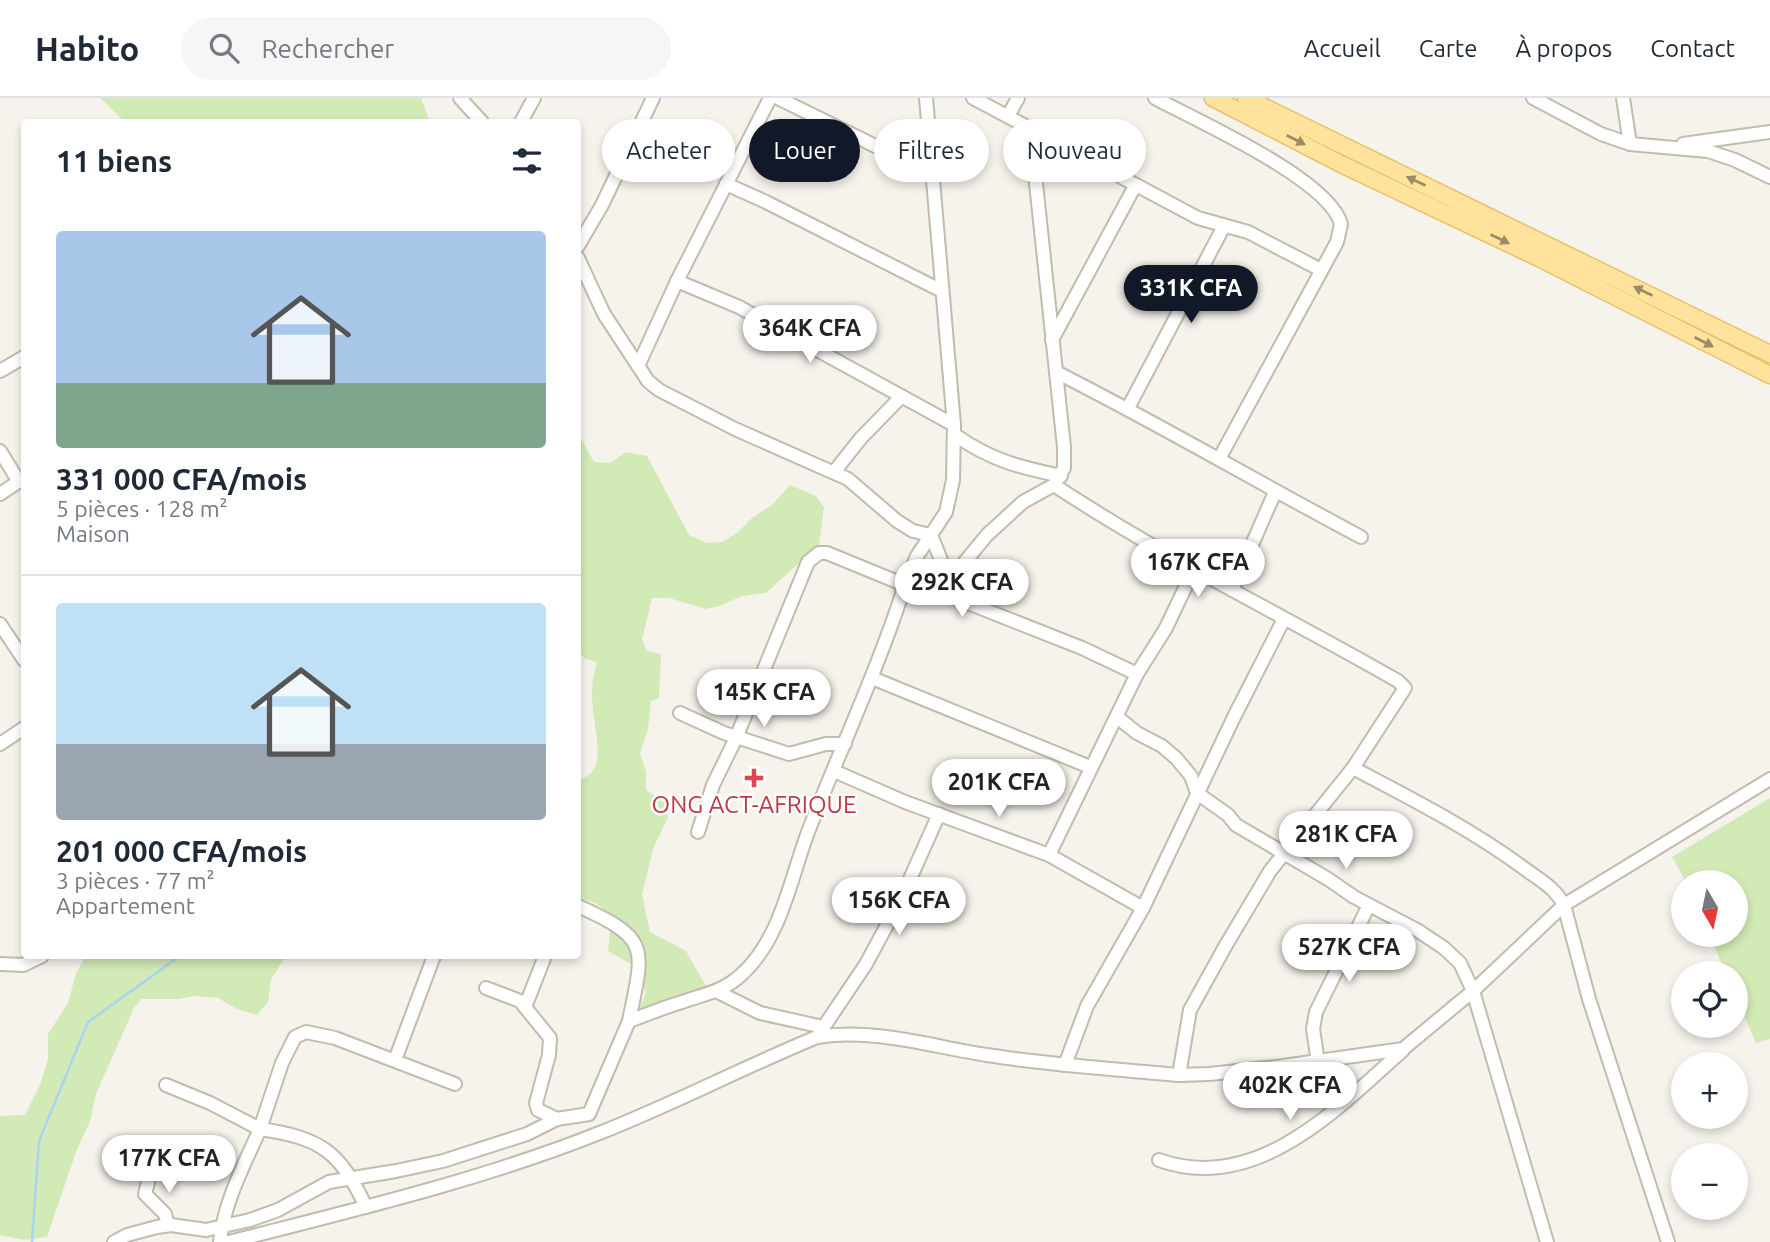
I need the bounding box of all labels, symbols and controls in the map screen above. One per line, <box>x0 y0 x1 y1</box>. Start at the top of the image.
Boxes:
search box <box>181 17 671 80</box>
icon: search <box>205 29 243 67</box>
text: Habito <box>35 30 139 67</box>
text: Rechercher <box>261 34 394 63</box>
text: Accueil <box>1304 35 1381 62</box>
text: Carte <box>1419 35 1478 62</box>
text: À propos <box>1516 35 1612 62</box>
text: Contact <box>1650 35 1735 62</box>
chip: Acheter <box>602 119 735 182</box>
chip: Louer <box>749 119 860 182</box>
chip: Filtres <box>874 119 989 182</box>
chip: Nouveau <box>1003 119 1146 182</box>
one-way arrow <box>1286 134 1306 146</box>
icon: filters <box>508 142 546 180</box>
text: 11 biens <box>56 144 172 178</box>
one-way arrow <box>1406 176 1426 187</box>
one-way arrow <box>1490 234 1510 245</box>
pin: 331K CFA <box>1119 266 1263 325</box>
text: 331K CFA <box>1140 275 1242 300</box>
icon: home <box>238 277 364 403</box>
one-way arrow <box>1633 285 1653 297</box>
pin: 364K CFA <box>738 306 882 365</box>
text: 364K CFA <box>759 315 861 340</box>
one-way arrow <box>1694 336 1714 347</box>
text: 331 000 CFA/mois <box>56 462 307 496</box>
text: 5 pièces · 128 m² <box>56 496 228 521</box>
text: Maison <box>56 521 130 546</box>
pin: 167K CFA <box>1126 540 1270 599</box>
text: 167K CFA <box>1147 549 1249 574</box>
pin: 292K CFA <box>890 560 1034 619</box>
text: 292K CFA <box>911 569 1013 594</box>
icon: home <box>238 649 364 775</box>
pin: 145K CFA <box>692 670 836 729</box>
text: 145K CFA <box>713 679 815 704</box>
pin: 201K CFA <box>927 760 1071 819</box>
marker: ONG ACT-AFRIQUE <box>744 768 764 788</box>
text: 201K CFA <box>948 769 1050 794</box>
place label: ONG ACT-AFRIQUE <box>652 791 856 818</box>
pin: 281K CFA <box>1274 812 1418 871</box>
text: 281K CFA <box>1295 821 1397 846</box>
text: 201 000 CFA/mois <box>56 834 307 868</box>
text: 3 pièces · 77 m² <box>56 868 215 893</box>
north arrow <box>1671 870 1748 947</box>
map controls <box>1671 870 1748 1220</box>
pin: 156K CFA <box>827 878 971 937</box>
text: 156K CFA <box>848 887 950 912</box>
text: Appartement <box>56 893 195 918</box>
pin: 527K CFA <box>1277 924 1421 984</box>
text: 527K CFA <box>1298 934 1400 959</box>
button: locate <box>1671 961 1748 1038</box>
button: + <box>1671 1052 1748 1129</box>
pin: 402K CFA <box>1218 1062 1362 1122</box>
text: 402K CFA <box>1239 1072 1341 1097</box>
pin: 177K CFA <box>97 1136 241 1195</box>
button: − <box>1671 1143 1748 1220</box>
text: 177K CFA <box>118 1145 220 1170</box>

